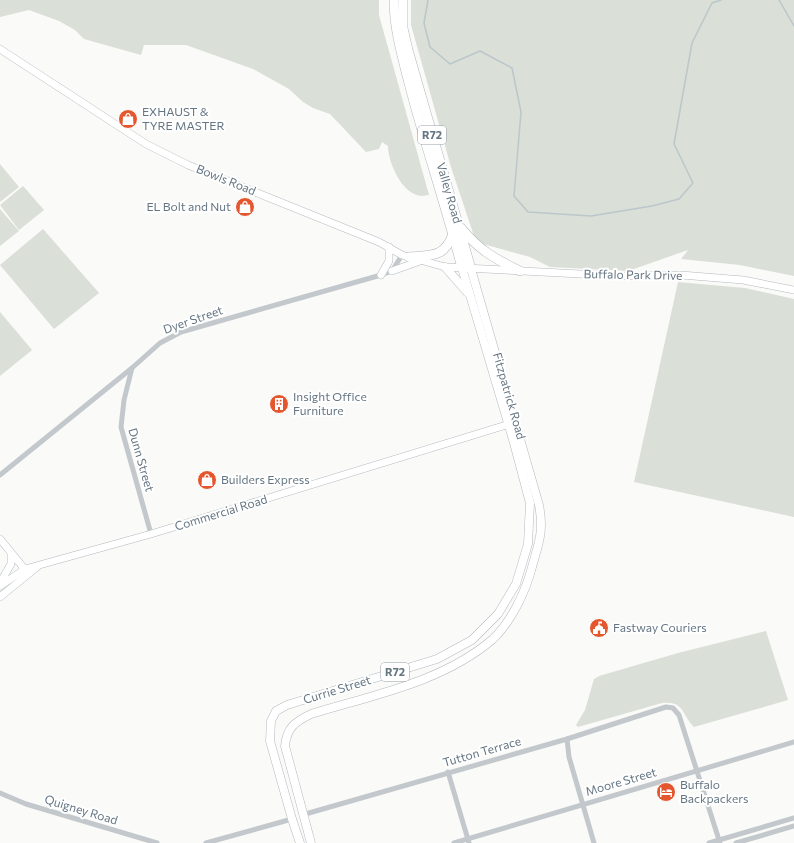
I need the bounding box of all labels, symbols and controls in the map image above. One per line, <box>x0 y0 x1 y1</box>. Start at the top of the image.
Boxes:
place label: EXHAUST & TYRE MASTER <box>142 104 225 132</box>
shop icon: EXHAUST & TYRE MASTER <box>117 108 139 130</box>
road number: R72 <box>418 126 446 144</box>
street label: Bowls Road <box>194 161 258 197</box>
street label: Valley Road <box>435 161 465 225</box>
shop icon: EL Bolt and Nut <box>234 196 256 218</box>
place label: EL Bolt and Nut <box>146 199 231 213</box>
street label: Buffalo Park Drive <box>584 266 682 282</box>
street label: Dyer Street <box>161 302 224 336</box>
street label: Fitzpatrick Road <box>491 351 529 441</box>
place label: Insight Office Furniture <box>293 389 367 417</box>
building icon: Insight Office Furniture <box>268 393 290 415</box>
street label: Dunn Street <box>126 426 158 493</box>
shop icon: Builders Express <box>196 469 218 491</box>
place label: Builders Express <box>221 472 310 486</box>
street label: Commercial Road <box>173 491 269 533</box>
public building icon: Fastway Couriers <box>588 617 610 639</box>
place label: Fastway Couriers <box>613 620 707 634</box>
road number: R72 <box>381 663 409 681</box>
street label: Currie Street <box>301 672 372 706</box>
street label: Tutton Terrace <box>441 733 522 769</box>
street label: Moore Street <box>584 764 658 798</box>
place label: Buffalo Backpackers <box>680 777 748 805</box>
hotel icon: Buffalo Backpackers <box>655 781 677 803</box>
street label: Quigney Road <box>43 791 120 827</box>

